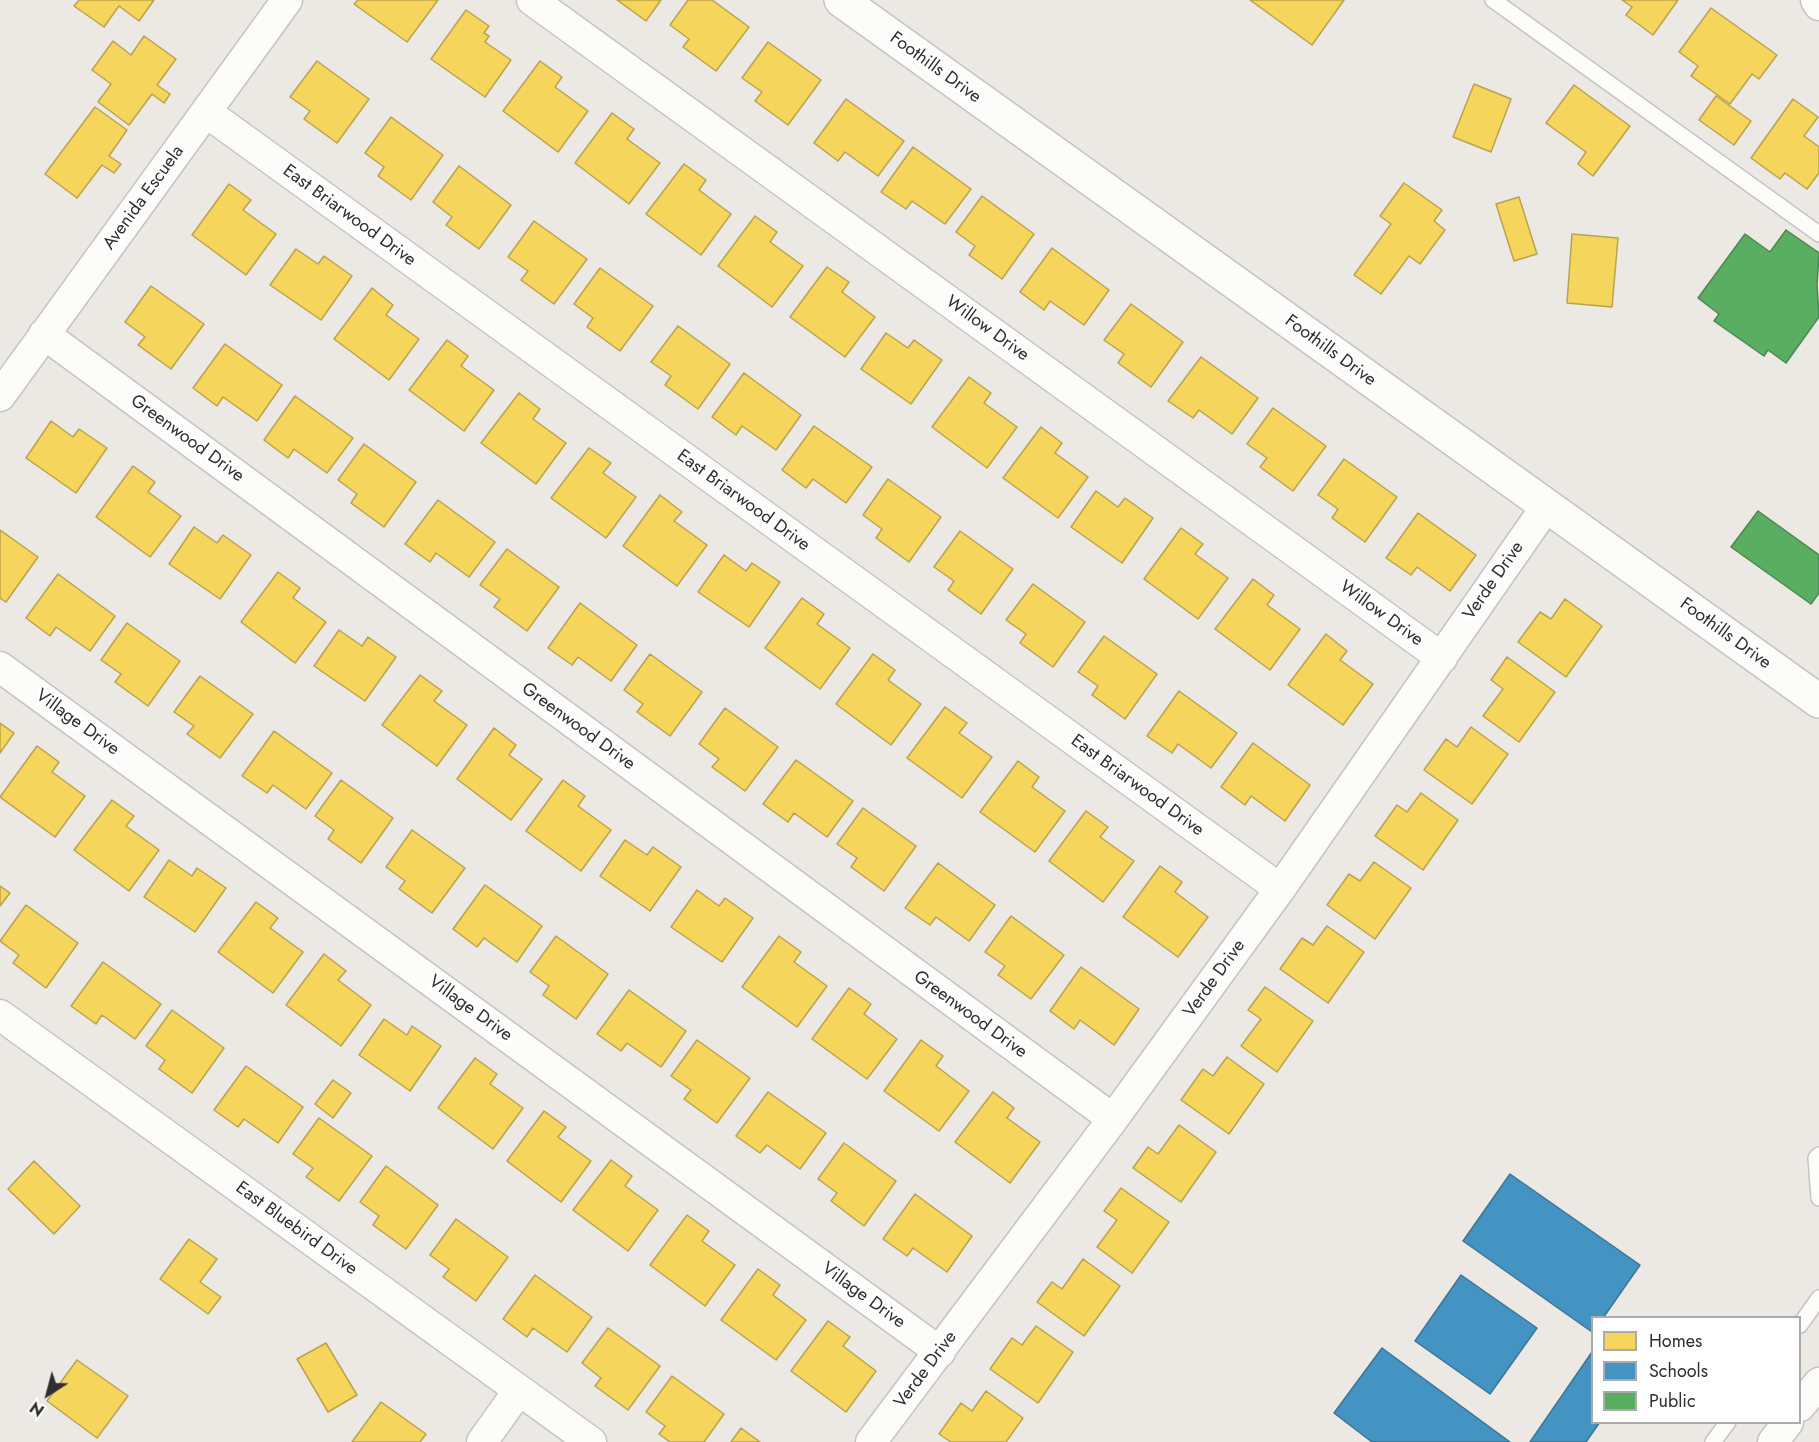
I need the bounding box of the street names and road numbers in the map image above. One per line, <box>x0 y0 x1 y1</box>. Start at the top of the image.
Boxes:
street label: Foothills Drive <box>885 28 985 108</box>
street label: Avenida Escuela <box>99 142 189 254</box>
street label: East Briarwood Drive <box>278 161 420 271</box>
street label: Willow Drive <box>941 291 1033 367</box>
street label: Foothills Drive <box>1280 311 1380 391</box>
street label: Greenwood Drive <box>126 391 248 487</box>
street label: East Briarwood Drive <box>672 446 814 556</box>
street label: Verde Drive <box>1459 538 1529 624</box>
street label: Willow Drive <box>1335 576 1427 652</box>
street label: Foothills Drive <box>1675 594 1775 674</box>
street label: Greenwood Drive <box>517 679 639 775</box>
street label: Village Drive <box>31 685 123 761</box>
street label: East Briarwood Drive <box>1066 731 1208 841</box>
street label: Verde Drive <box>1180 936 1250 1022</box>
street label: Greenwood Drive <box>909 967 1031 1063</box>
street label: Village Drive <box>424 971 516 1047</box>
street label: East Bluebird Drive <box>231 1178 361 1280</box>
street label: Village Drive <box>817 1258 909 1334</box>
street label: Verde Drive <box>890 1327 962 1413</box>

